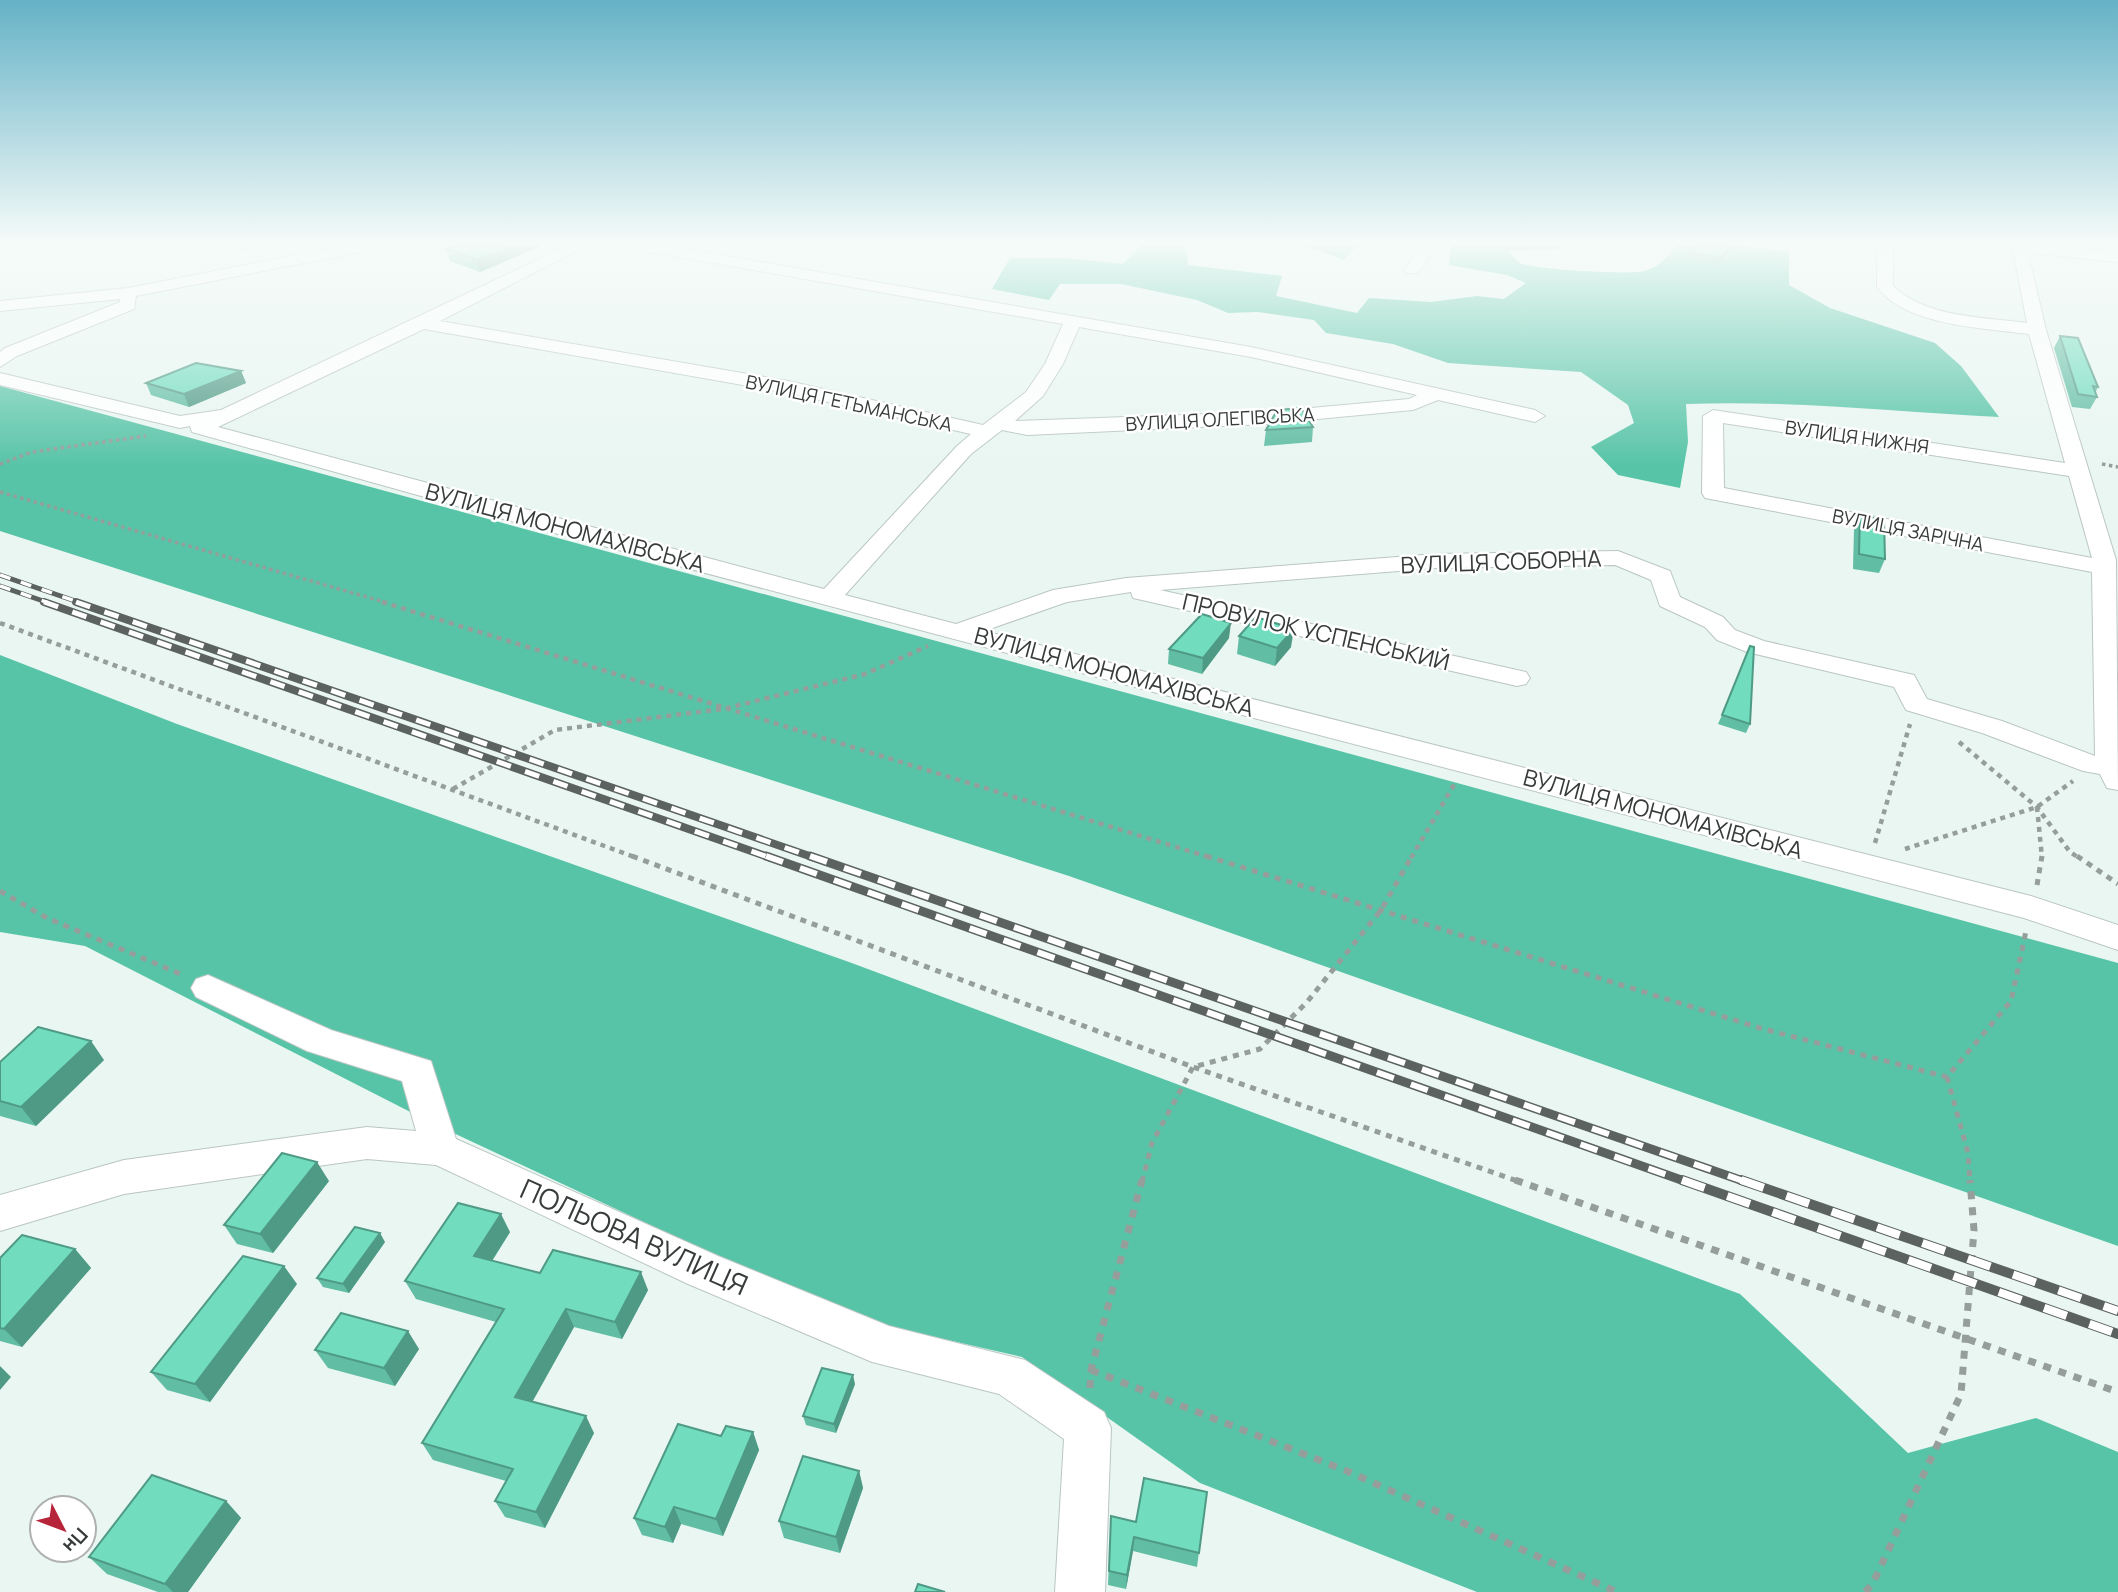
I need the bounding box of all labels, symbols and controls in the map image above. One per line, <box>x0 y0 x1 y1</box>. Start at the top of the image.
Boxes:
street label: ВУЛИЦЯ ГЕТЬМАНСЬКА <box>743 368 955 438</box>
street label: ВУЛИЦЯ ОЛЕГІВСЬКА <box>1125 401 1315 437</box>
street label: ВУЛИЦЯ НИЖНЯ <box>1783 414 1931 460</box>
street label: ВУЛИЦЯ МОНОМАХІВСЬКА <box>422 474 709 580</box>
street label: ВУЛИЦЯ ЗАРІЧНА <box>1830 503 1986 557</box>
street label: ВУЛИЦЯ СОБОРНА <box>1400 541 1603 581</box>
street label: ПРОВУЛОК УСПЕНСЬКИЙ <box>1179 585 1453 677</box>
street label: ВУЛИЦЯ МОНОМАХІВСЬКА <box>971 618 1258 724</box>
street label: ВУЛИЦЯ МОНОМАХІВСЬКА <box>1520 760 1807 866</box>
street label: ПОЛЬОВА ВУЛИЦЯ <box>515 1169 754 1303</box>
north arrow <box>28 1494 98 1564</box>
text: Пн <box>57 1522 94 1559</box>

